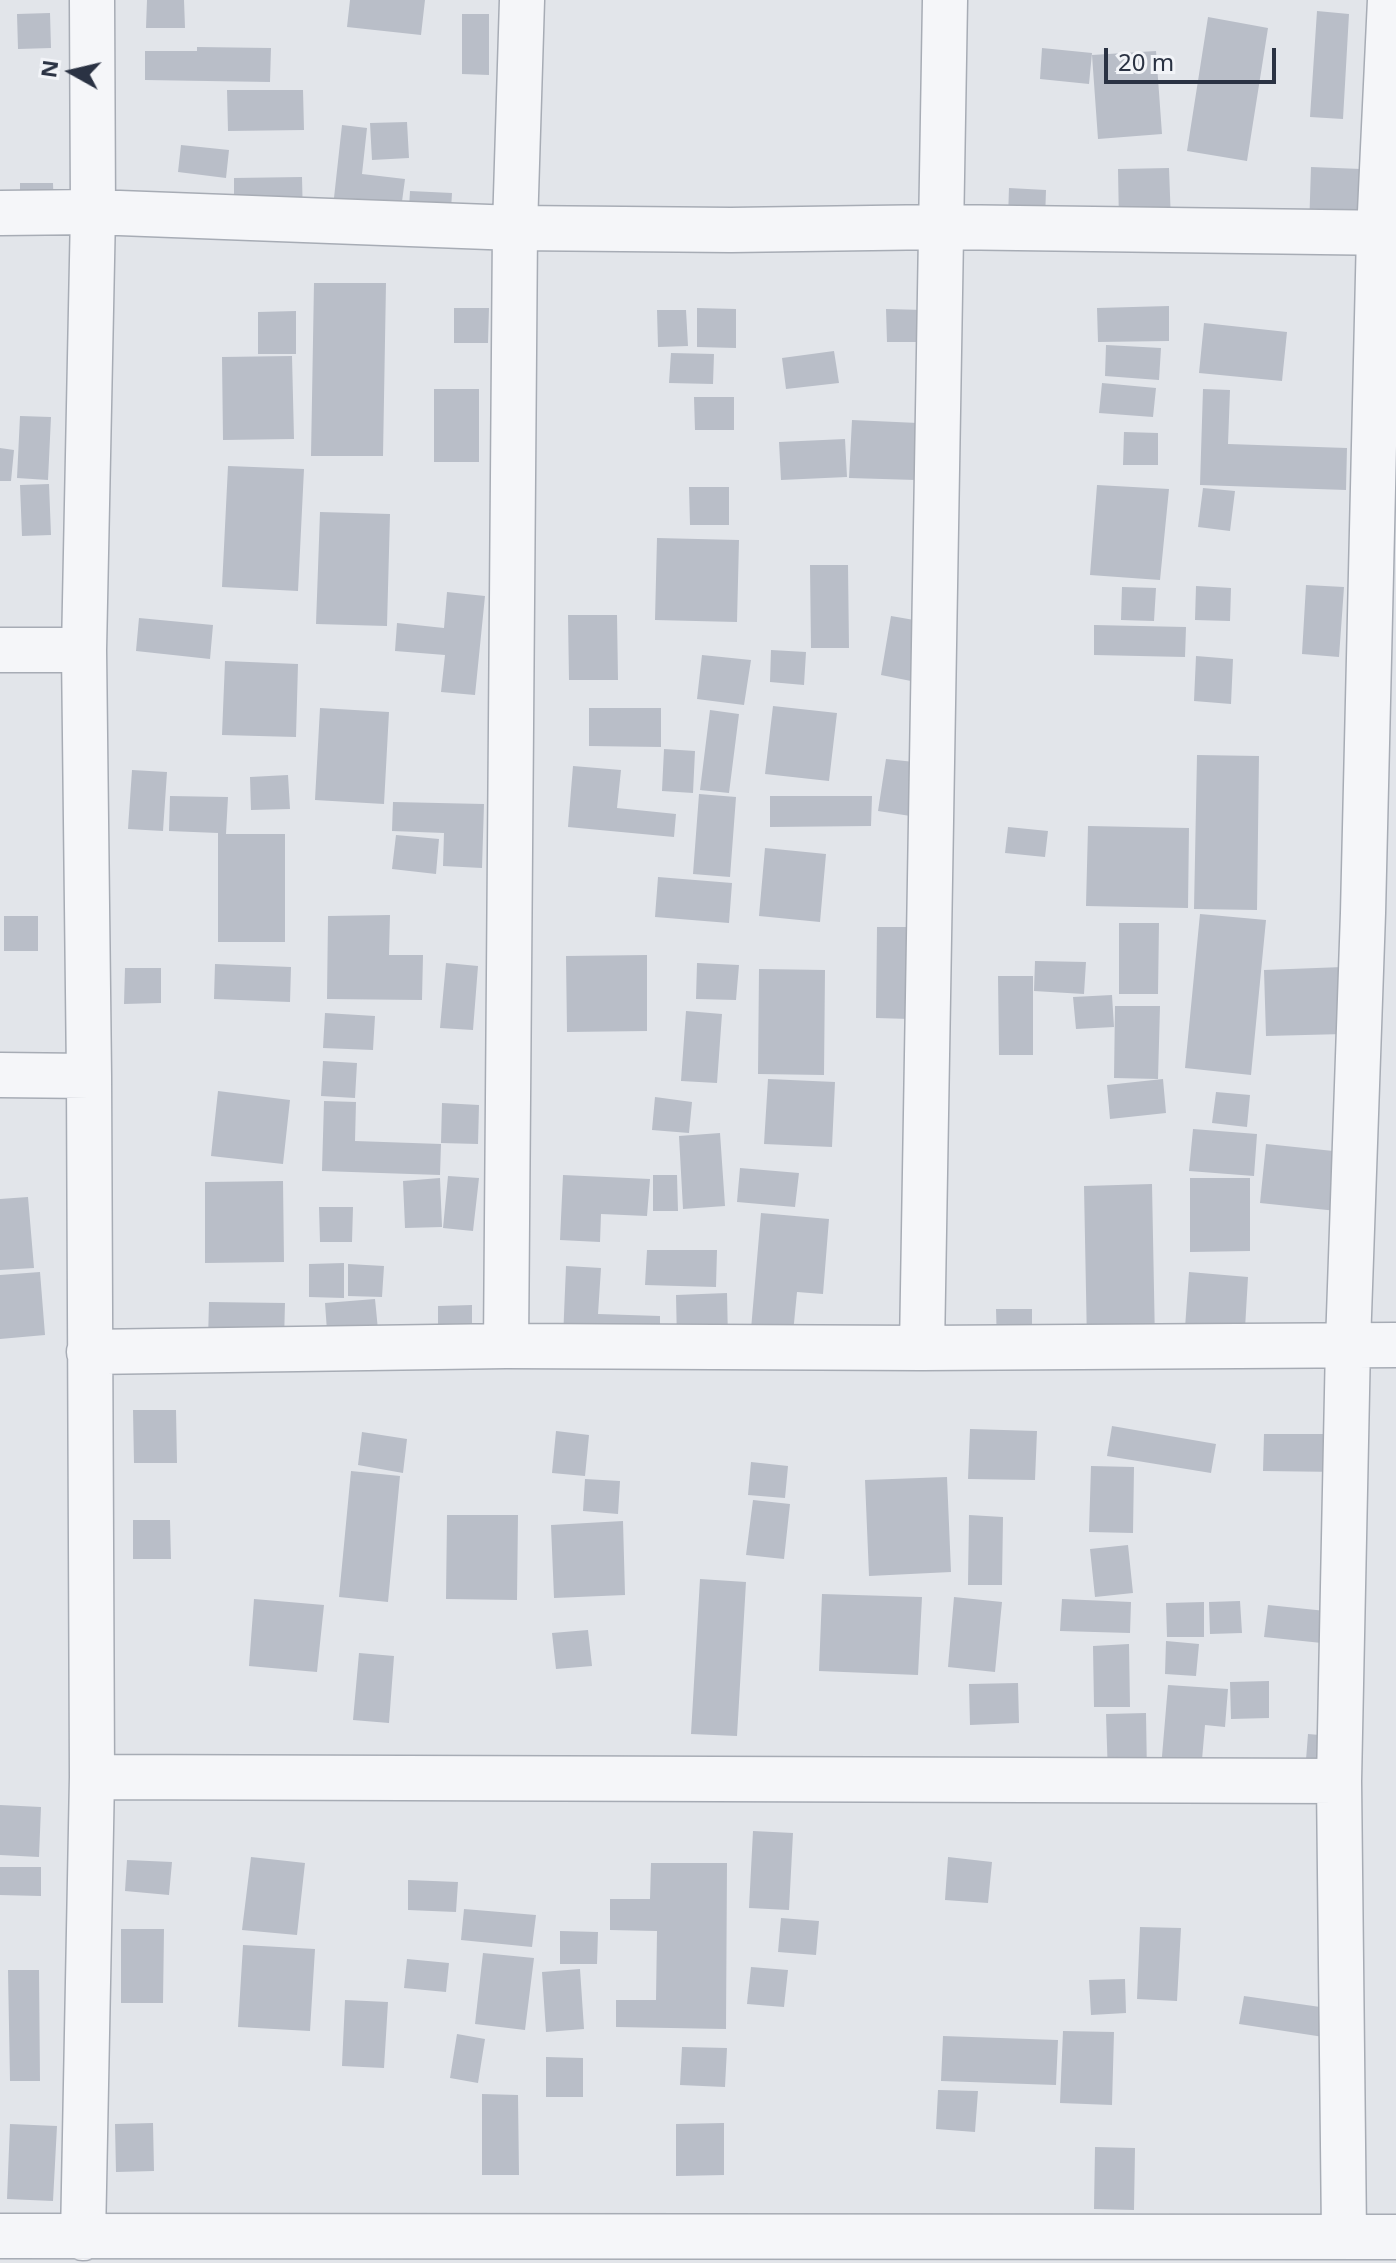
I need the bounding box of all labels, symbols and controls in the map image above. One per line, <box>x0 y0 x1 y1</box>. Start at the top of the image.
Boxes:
north arrow <box>32 32 112 112</box>
scale bar <box>1108 32 1280 82</box>
text: 20 m <box>1118 45 1174 78</box>
text: N <box>32 58 64 80</box>

